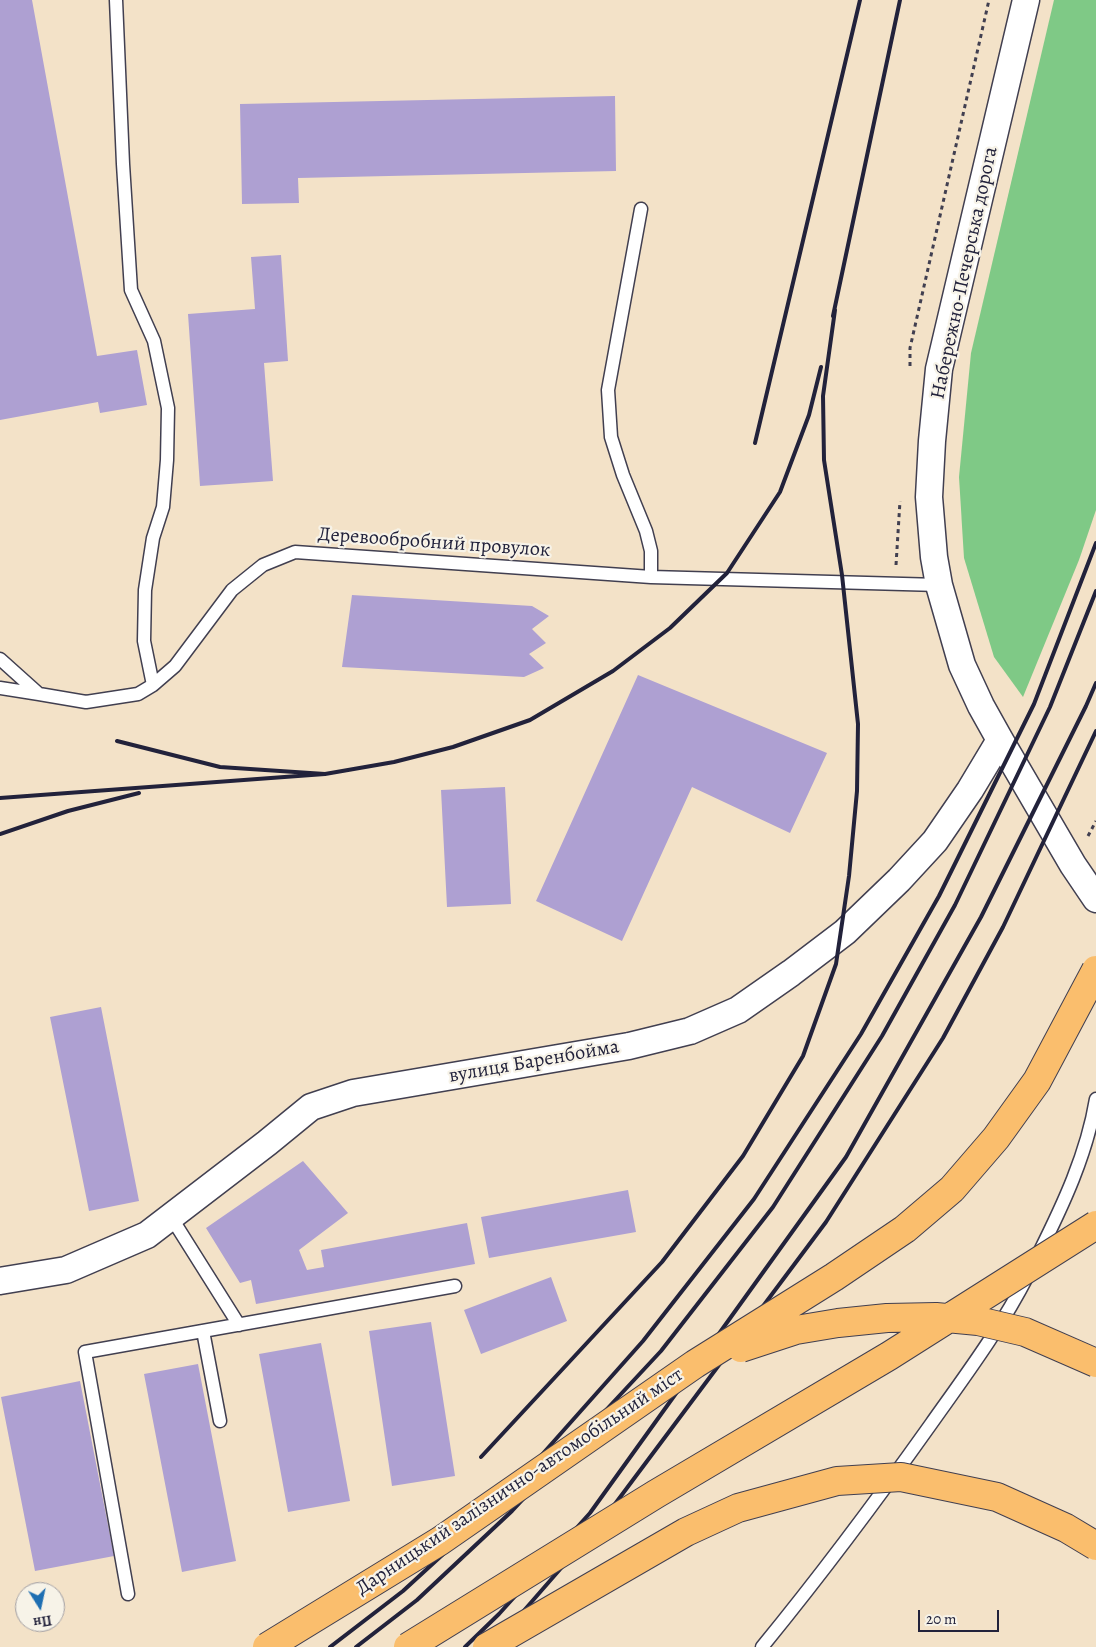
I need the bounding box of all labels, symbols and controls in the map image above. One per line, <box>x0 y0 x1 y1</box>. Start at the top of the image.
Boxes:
street label: Набережно-Печерська дорога <box>927 145 1003 401</box>
street label: Деревообробний провулок <box>317 523 551 563</box>
street label: вулиця Баренбойма <box>447 1035 621 1089</box>
street label: Дарницький залізнично-автомобільний міст <box>352 1363 688 1601</box>
north arrow <box>15 1582 65 1632</box>
scale bar <box>921 1600 1002 1632</box>
text: 20 m <box>926 1609 957 1629</box>
text: Пн <box>32 1610 53 1632</box>

